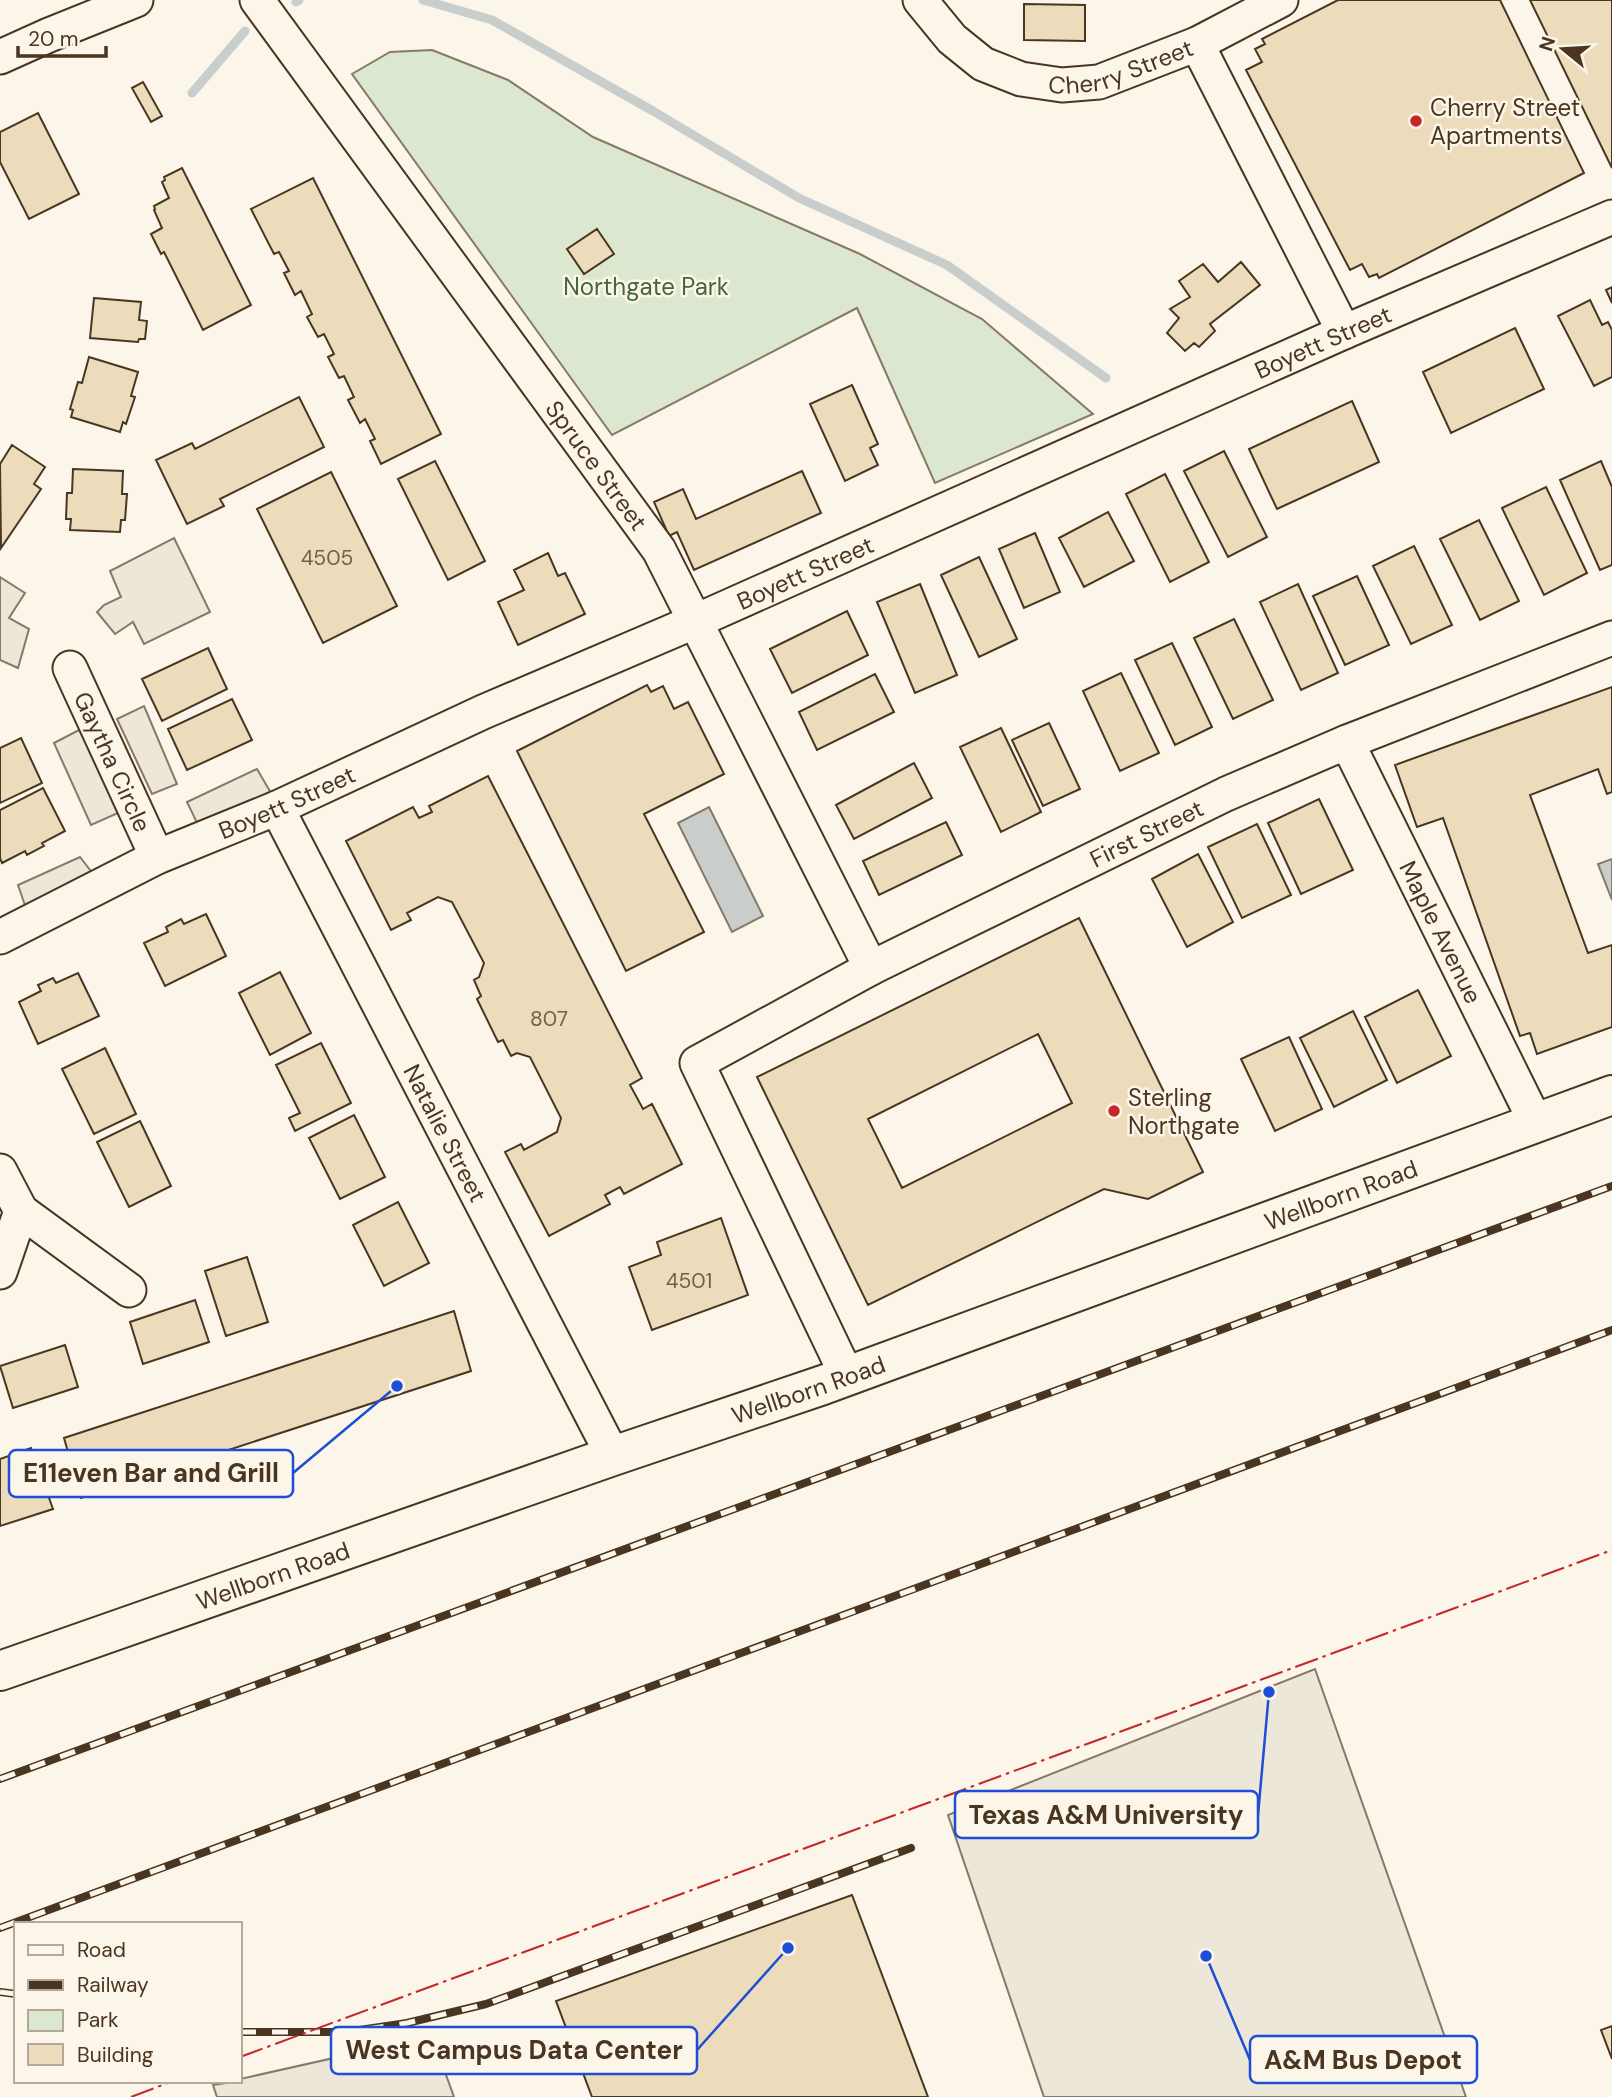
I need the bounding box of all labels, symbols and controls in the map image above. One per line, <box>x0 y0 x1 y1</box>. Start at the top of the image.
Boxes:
scale bar <box>18 14 105 58</box>
north arrow <box>1528 14 1598 84</box>
text: 20 m <box>28 25 79 53</box>
street label: Cherry Street <box>1046 32 1197 101</box>
text: N <box>1533 33 1561 54</box>
place label: Cherry Street Apartments <box>1430 92 1580 151</box>
marker: Cherry Street Apartments <box>1408 113 1424 129</box>
park label: Northgate Park <box>563 271 729 302</box>
street label: Boyett Street <box>1250 298 1396 385</box>
street label: Spruce Street <box>539 394 655 536</box>
street label: Boyett Street <box>732 528 878 616</box>
house number: 4505 <box>301 544 353 572</box>
street label: Gaytha Circle <box>67 686 159 837</box>
street label: Boyett Street <box>214 758 360 846</box>
street label: First Street <box>1084 792 1208 874</box>
street label: Maple Avenue <box>1393 855 1490 1008</box>
house number: 807 <box>530 1005 568 1033</box>
street label: Natalie Street <box>397 1059 494 1207</box>
place label: Sterling Northgate <box>1128 1082 1240 1141</box>
marker: Sterling Northgate <box>1106 1103 1122 1119</box>
street label: Wellborn Road <box>1260 1152 1422 1237</box>
house number: 4501 <box>666 1267 712 1295</box>
street label: Wellborn Road <box>727 1348 889 1430</box>
callout: E11even Bar and Grill <box>9 1450 293 1497</box>
text: E11even Bar and Grill <box>23 1456 279 1490</box>
street label: Wellborn Road <box>192 1534 354 1617</box>
callout: Texas A&M University <box>955 1791 1258 1838</box>
text: Texas A&M University <box>969 1798 1244 1832</box>
legend <box>14 1922 242 2083</box>
text: Road <box>77 1936 126 1964</box>
text: Railway <box>77 1971 149 1999</box>
text: Park <box>77 2006 119 2034</box>
callout: West Campus Data Center <box>331 2027 697 2074</box>
text: West Campus Data Center <box>345 2033 683 2067</box>
callout: A&M Bus Depot <box>1250 2036 1477 2083</box>
text: Building <box>77 2041 154 2069</box>
text: A&M Bus Depot <box>1264 2043 1462 2077</box>

